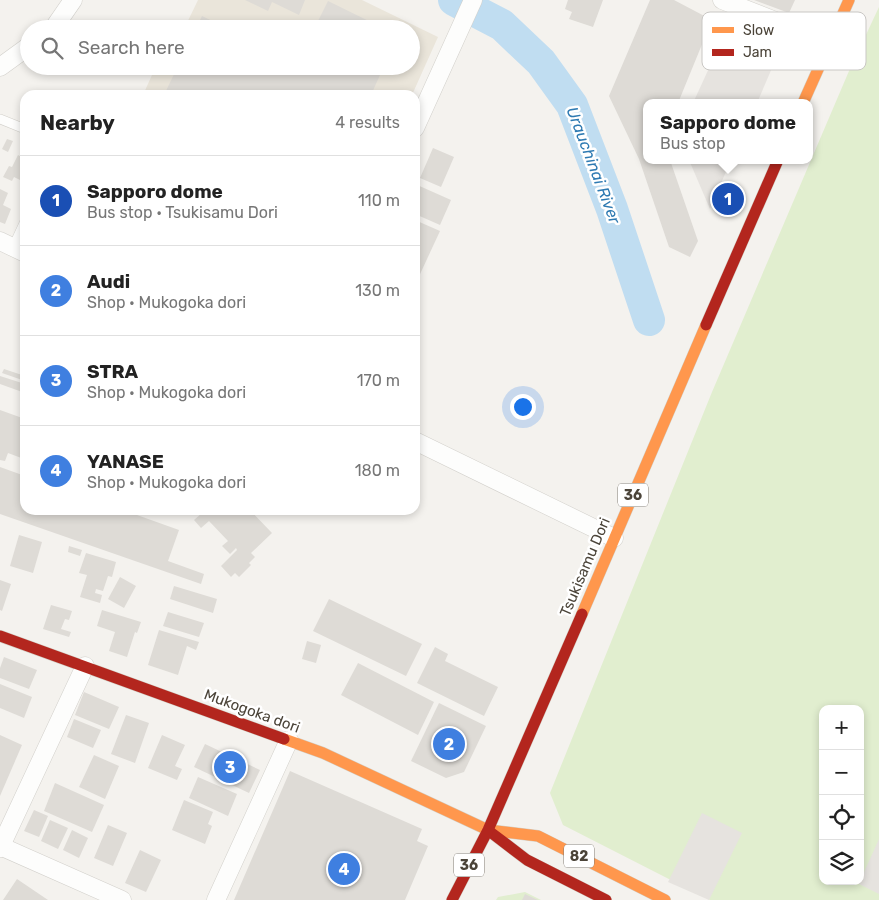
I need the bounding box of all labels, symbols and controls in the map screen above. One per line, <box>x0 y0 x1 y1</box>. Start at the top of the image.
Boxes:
legend <box>702 12 866 70</box>
search box <box>20 20 420 75</box>
text: Slow <box>743 22 774 39</box>
icon: search <box>38 34 66 62</box>
text: Search here <box>78 36 185 59</box>
text: Jam <box>743 44 772 61</box>
popup <box>643 99 813 164</box>
water label: Urauchinai River <box>563 104 625 227</box>
text: Nearby <box>40 110 115 135</box>
text: Sapporo dome <box>660 111 796 134</box>
text: 4 results <box>335 113 400 132</box>
text: Bus stop <box>660 134 726 153</box>
text: Sapporo dome <box>87 180 223 203</box>
pin: 1 <box>712 180 744 218</box>
text: 1 <box>52 191 60 210</box>
text: 110 m <box>358 191 400 210</box>
text: Bus stop · Tsukisamu Dori <box>87 203 278 222</box>
text: Audi <box>87 270 130 293</box>
text: 2 <box>51 281 61 300</box>
text: 130 m <box>355 281 400 300</box>
text: Shop · Mukogoka dori <box>87 293 246 312</box>
text: STRA <box>87 360 138 383</box>
text: 3 <box>51 371 61 390</box>
text: 170 m <box>357 371 400 390</box>
text: Shop · Mukogoka dori <box>87 383 246 402</box>
your location <box>510 394 536 420</box>
text: YANASE <box>87 450 164 473</box>
text: 4 <box>51 461 61 480</box>
text: 180 m <box>355 461 400 480</box>
text: Shop · Mukogoka dori <box>87 473 246 492</box>
road number: 36 <box>618 484 648 506</box>
street label: Tsukisamu Dori <box>556 515 614 619</box>
street label: Mukogoka dori <box>202 685 302 737</box>
map controls <box>819 705 864 885</box>
button: + <box>819 705 864 750</box>
pin: 2 <box>433 725 465 763</box>
pin: 3 <box>214 748 246 786</box>
button: − <box>819 750 864 795</box>
button: locate <box>819 795 864 840</box>
button: layers <box>819 840 864 885</box>
road number: 82 <box>564 844 594 868</box>
pin: 4 <box>328 850 360 888</box>
road number: 36 <box>454 854 484 876</box>

